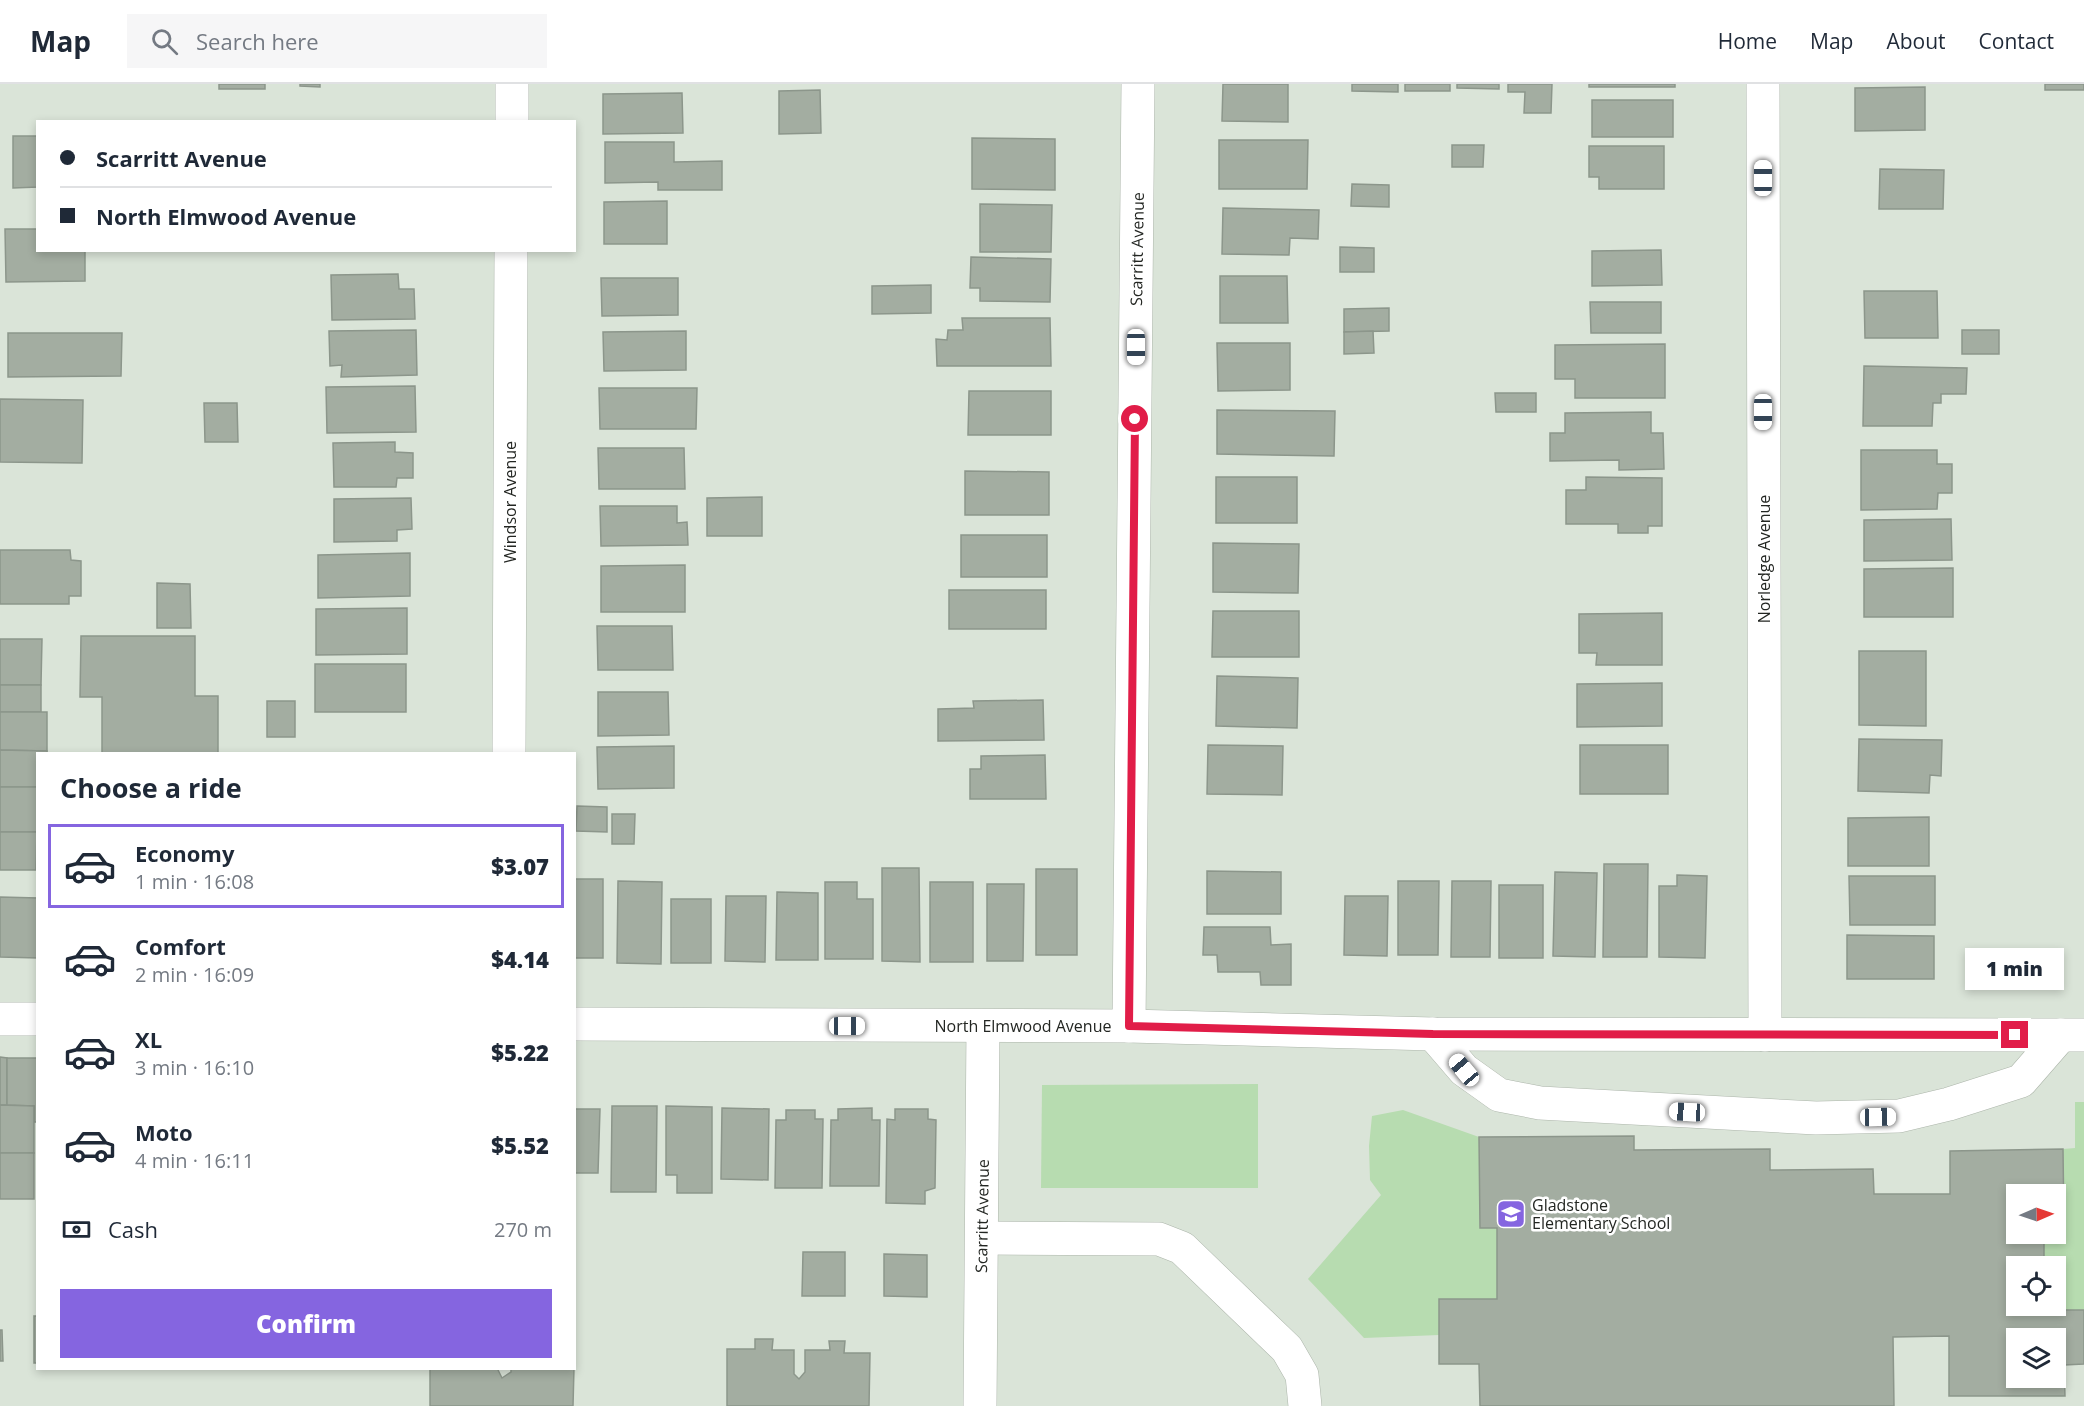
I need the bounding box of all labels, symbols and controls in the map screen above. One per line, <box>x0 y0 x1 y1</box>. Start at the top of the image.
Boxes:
search box <box>127 14 547 68</box>
text: Map <box>30 22 91 60</box>
icon: search <box>148 25 181 58</box>
text: Search here <box>196 26 319 56</box>
text: Home <box>1718 27 1777 55</box>
text: Map <box>1810 27 1853 55</box>
text: About <box>1886 27 1946 55</box>
text: Contact <box>1979 27 2054 55</box>
text: Scarritt Avenue <box>96 143 267 173</box>
car <box>1754 160 1772 196</box>
street label: Scarritt Avenue <box>1125 192 1149 306</box>
text: North Elmwood Avenue <box>96 201 356 231</box>
car <box>1127 329 1145 365</box>
car <box>1754 394 1772 430</box>
route start <box>1121 405 1148 432</box>
street label: Windsor Avenue <box>499 441 521 563</box>
street label: Norledge Avenue <box>1753 495 1775 623</box>
text: Choose a ride <box>60 769 242 806</box>
text: Economy <box>135 838 234 868</box>
icon: car <box>63 839 117 893</box>
text: $3.07 <box>491 851 549 881</box>
text: 1 min · 16:08 <box>135 868 254 895</box>
text: Comfort <box>135 931 226 961</box>
icon: car <box>63 932 117 986</box>
text: $4.14 <box>491 944 549 974</box>
callout: 1 min <box>1966 948 2064 990</box>
text: 1 min <box>1986 955 2043 982</box>
text: 2 min · 16:09 <box>135 961 254 988</box>
street label: North Elmwood Avenue <box>935 1015 1111 1037</box>
car <box>829 1017 865 1035</box>
route end <box>2001 1021 2028 1048</box>
text: XL <box>135 1024 162 1054</box>
icon: car <box>63 1025 117 1079</box>
text: $5.22 <box>491 1037 549 1067</box>
car <box>1446 1050 1482 1090</box>
text: 3 min · 16:10 <box>135 1054 254 1081</box>
car <box>1669 1102 1705 1122</box>
car <box>1860 1108 1896 1126</box>
text: Moto <box>135 1117 193 1147</box>
icon: car <box>63 1118 117 1172</box>
text: $5.52 <box>491 1130 549 1160</box>
text: 4 min · 16:11 <box>135 1147 254 1174</box>
street label: Scarritt Avenue <box>970 1159 994 1273</box>
north arrow <box>2006 1184 2066 1244</box>
map controls <box>2006 1184 2066 1388</box>
place label: Gladstone Elementary School <box>1532 1194 1670 1234</box>
school or university icon: Gladstone Elementary School <box>1495 1198 1527 1230</box>
icon: cash <box>60 1213 93 1246</box>
text: Cash <box>108 1214 158 1244</box>
text: 270 m <box>494 1216 552 1243</box>
button: locate <box>2006 1256 2066 1316</box>
button: Confirm <box>60 1289 552 1358</box>
button: layers <box>2006 1328 2066 1388</box>

